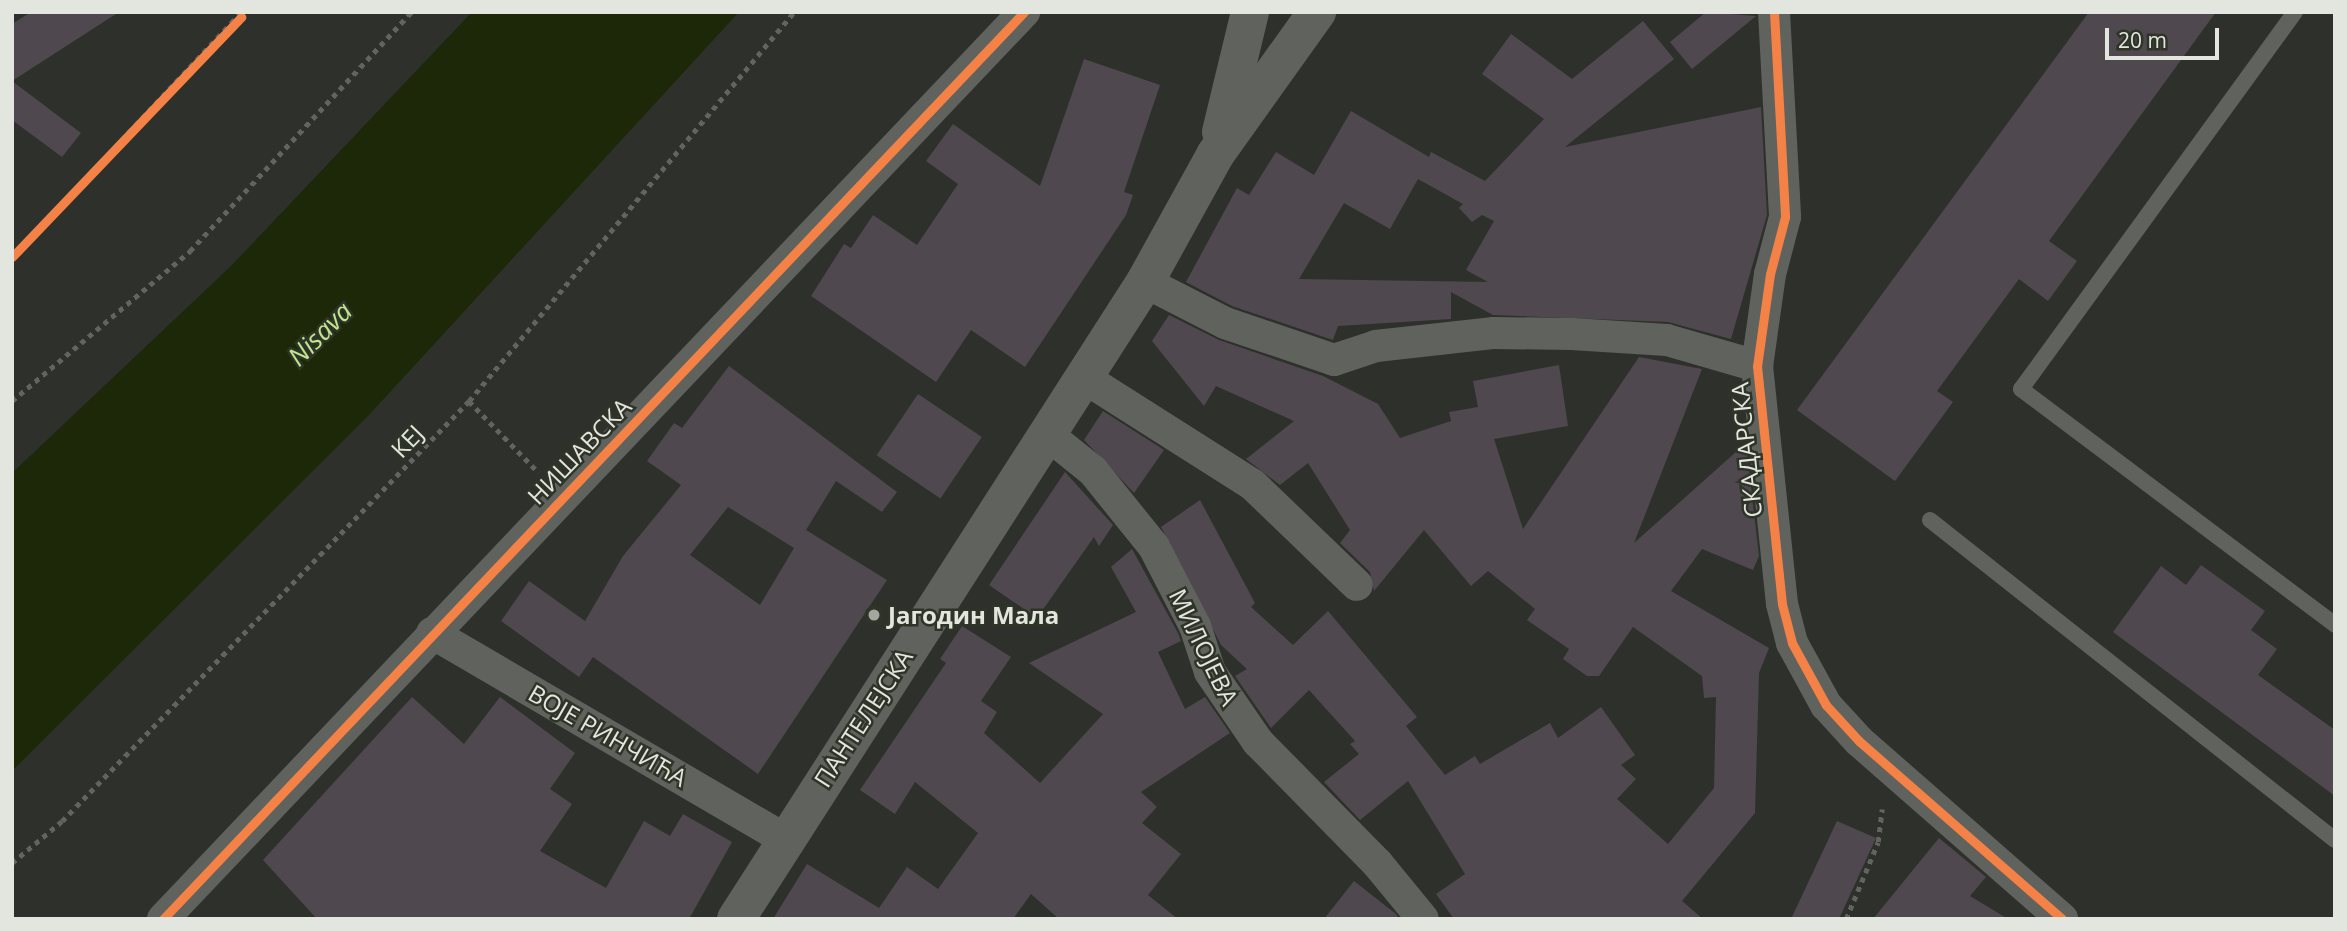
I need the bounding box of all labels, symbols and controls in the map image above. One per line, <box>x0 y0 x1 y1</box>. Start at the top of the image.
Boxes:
scale bar <box>2109 14 2223 58</box>
text: 20 m <box>2118 26 2167 54</box>
water label: Nisava <box>282 296 358 372</box>
street label: СКАДАРСКА <box>1725 381 1767 519</box>
street label: НИШАВСКА <box>521 392 637 510</box>
street label: КЕЈ <box>385 419 429 463</box>
street label: МИЛОЈЕВА <box>1163 584 1245 710</box>
place label: Јагодин Мала <box>888 601 1059 629</box>
marker: Јагодин Мала <box>866 607 882 623</box>
street label: ПАНТЕЛЕЈСКА <box>808 644 918 792</box>
street label: ВОЈЕ РИНЧИЋА <box>524 678 692 792</box>

